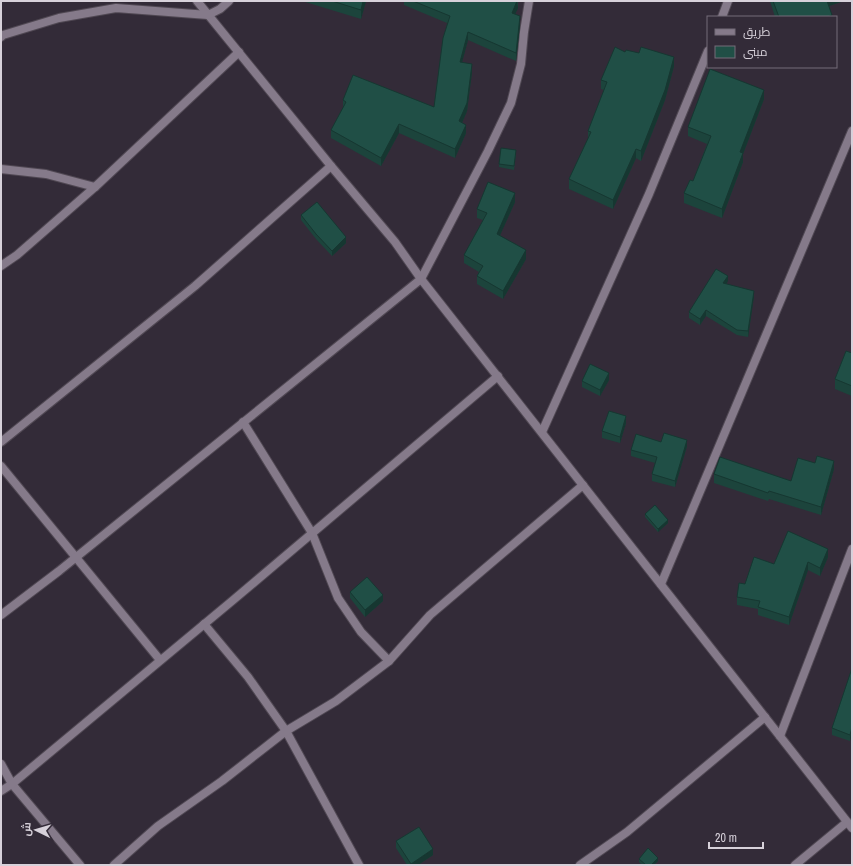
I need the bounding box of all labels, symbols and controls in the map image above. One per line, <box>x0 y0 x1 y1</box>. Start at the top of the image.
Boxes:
legend <box>707 16 837 68</box>
text: طريق <box>743 24 771 40</box>
text: مبنى <box>743 44 768 60</box>
north arrow <box>16 810 56 850</box>
text: ش <box>18 821 34 837</box>
scale bar <box>709 824 763 850</box>
text: 20 m <box>715 830 737 846</box>

